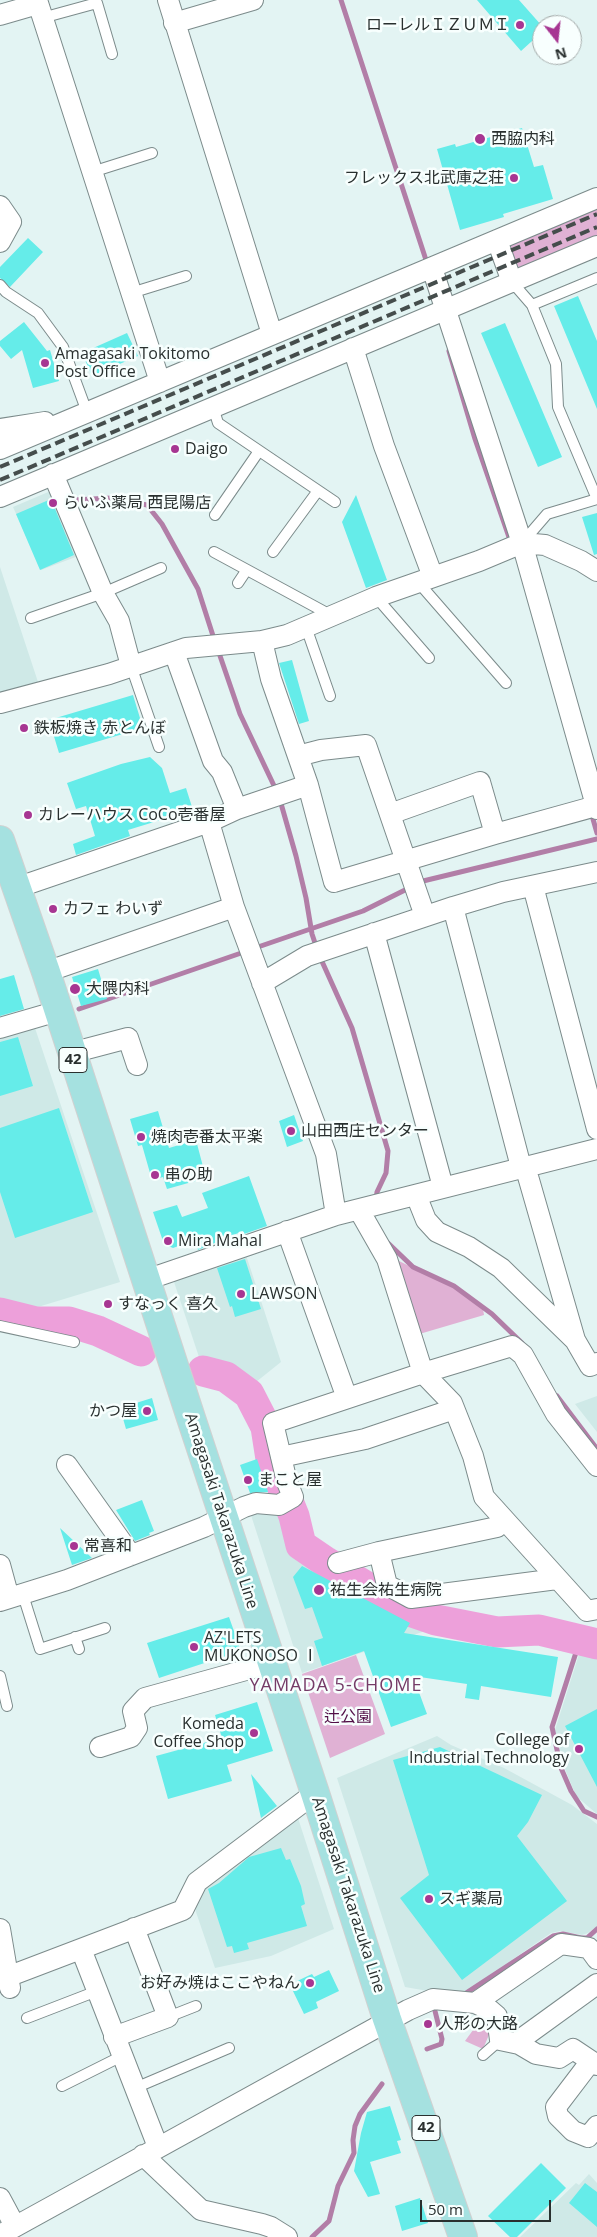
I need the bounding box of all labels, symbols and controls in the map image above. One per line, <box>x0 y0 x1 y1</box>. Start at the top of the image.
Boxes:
place label: ローレルＩＺＵＭＩ <box>366 15 510 35</box>
north arrow <box>532 15 582 65</box>
marker: ローレルＩＺＵＭＩ <box>514 19 526 31</box>
text: N <box>553 43 569 65</box>
place label: 西脇内科 <box>491 129 555 149</box>
marker: 西脇内科 <box>473 132 487 146</box>
place label: フレックス北武庫之荘 <box>344 168 504 188</box>
marker: フレックス北武庫之荘 <box>508 172 520 184</box>
place label: Amagasaki Tokitomo Post Office <box>55 344 210 382</box>
marker: Amagasaki Tokitomo Post Office <box>39 357 51 369</box>
place label: Daigo <box>185 439 228 459</box>
marker: Daigo <box>169 443 181 455</box>
place label: らいふ薬局 西昆陽店 <box>63 493 211 513</box>
marker: らいふ薬局 西昆陽店 <box>47 497 59 509</box>
place label: 鉄板焼き 赤とんぼ <box>34 718 166 738</box>
marker: 鉄板焼き 赤とんぼ <box>18 722 30 734</box>
place label: カレーハウス CoCo壱番屋 <box>38 805 226 825</box>
marker: カレーハウス CoCo壱番屋 <box>22 809 34 821</box>
place label: カフェ わいず <box>63 899 163 919</box>
marker: カフェ わいず <box>47 903 59 915</box>
place label: 大隈内科 <box>86 979 150 999</box>
marker: 大隈内科 <box>68 982 82 996</box>
road number: 42 <box>59 1048 87 1072</box>
place label: 山田西庄センター <box>301 1121 429 1141</box>
marker: 山田西庄センター <box>285 1125 297 1137</box>
place label: 焼肉壱番太平楽 <box>151 1127 263 1147</box>
marker: 焼肉壱番太平楽 <box>135 1131 147 1143</box>
place label: 串の助 <box>165 1165 213 1185</box>
marker: 串の助 <box>149 1169 161 1181</box>
place label: Mira Mahal <box>178 1231 262 1251</box>
marker: Mira Mahal <box>162 1235 174 1247</box>
place label: LAWSON <box>251 1284 318 1304</box>
marker: LAWSON <box>235 1288 247 1300</box>
place label: すなっく 喜久 <box>118 1294 218 1314</box>
marker: すなっく 喜久 <box>102 1298 114 1310</box>
place label: かつ屋 <box>89 1401 137 1421</box>
marker: かつ屋 <box>141 1405 153 1417</box>
street label: Amagasaki Takarazuka Line <box>180 1411 262 1611</box>
place label: まこと屋 <box>258 1470 322 1490</box>
marker: まこと屋 <box>242 1474 254 1486</box>
place label: 常喜和 <box>84 1536 132 1556</box>
marker: 常喜和 <box>68 1540 80 1552</box>
place label: 祐生会祐生病院 <box>330 1580 442 1600</box>
marker: 祐生会祐生病院 <box>312 1583 326 1597</box>
place label: AZ'LETS MUKONOSO Ⅰ <box>204 1628 318 1666</box>
marker: AZ'LETS MUKONOSO Ⅰ <box>188 1641 200 1653</box>
district label: YAMADA 5-CHOME <box>248 1675 424 1697</box>
park label: 辻公園 <box>324 1707 372 1727</box>
place label: Komeda Coffee Shop <box>153 1714 244 1752</box>
marker: Komeda Coffee Shop <box>248 1727 260 1739</box>
place label: College of Industrial Technology <box>409 1730 569 1768</box>
marker: College of Industrial Technology <box>573 1743 585 1755</box>
street label: Amagasaki Takarazuka Line <box>307 1795 389 1995</box>
place label: スギ薬局 <box>439 1889 503 1909</box>
marker: スギ薬局 <box>423 1893 435 1905</box>
place label: お好み焼はここやねん <box>140 1973 300 1993</box>
marker: お好み焼はここやねん <box>304 1977 316 1989</box>
place label: 人形の大路 <box>438 2014 518 2034</box>
marker: 人形の大路 <box>422 2018 434 2030</box>
road number: 42 <box>412 2116 440 2140</box>
scale bar <box>422 2190 553 2222</box>
text: 50 m <box>428 2199 463 2219</box>

